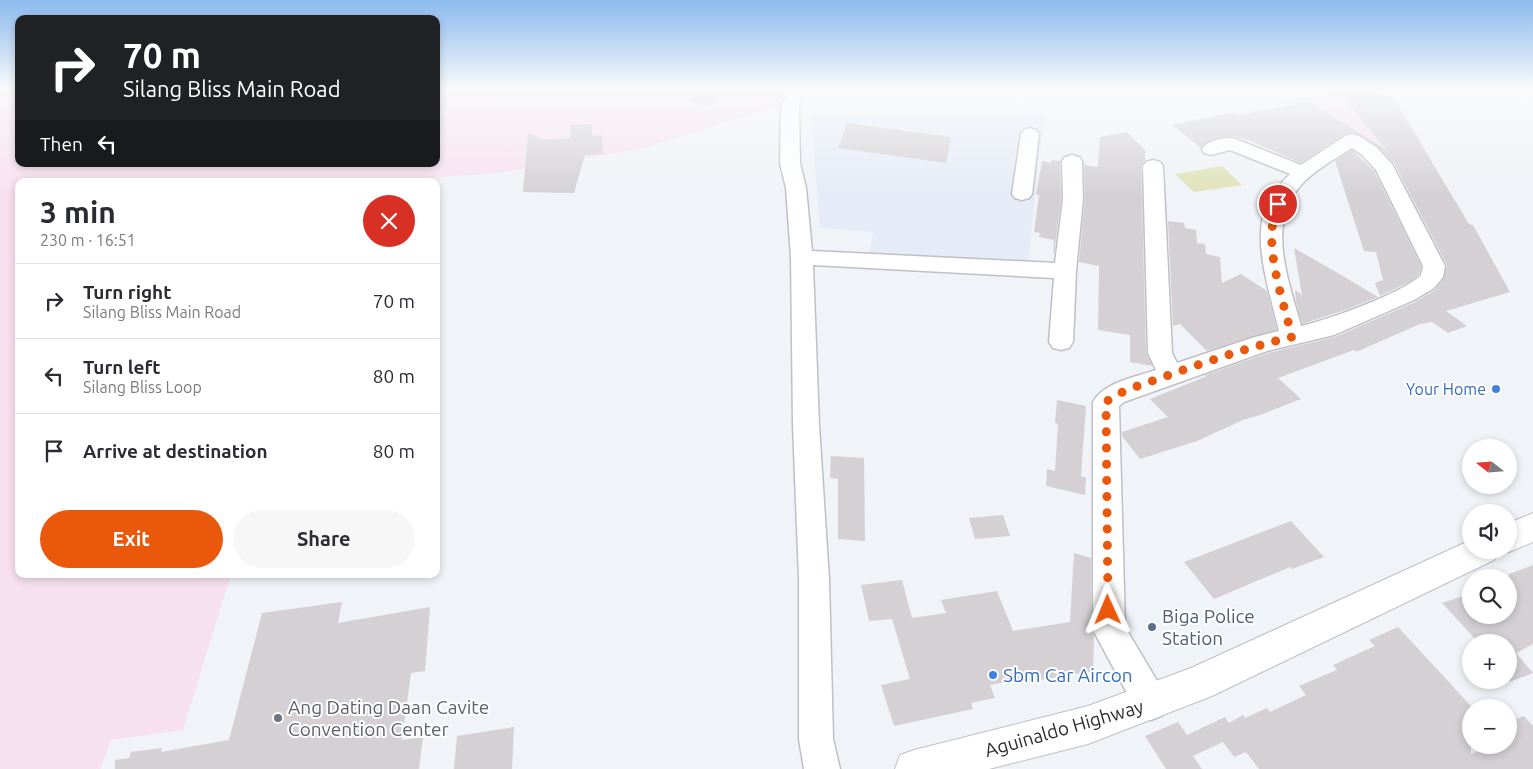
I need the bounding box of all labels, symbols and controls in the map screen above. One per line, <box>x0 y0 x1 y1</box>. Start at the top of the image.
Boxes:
icon: right <box>40 35 105 100</box>
text: 70 m <box>123 35 201 75</box>
text: Silang Bliss Main Road <box>123 76 341 101</box>
icon: left <box>93 130 121 158</box>
text: Then <box>40 133 83 155</box>
pin <box>1257 183 1299 225</box>
icon: arrive <box>1264 190 1292 218</box>
text: 3 min <box>40 195 116 229</box>
button: close <box>363 195 415 247</box>
text: 230 m · 16:51 <box>40 231 136 249</box>
text: Turn right <box>83 281 171 303</box>
icon: right <box>40 287 68 315</box>
text: 70 m <box>373 290 415 312</box>
text: Silang Bliss Main Road <box>83 303 241 321</box>
text: Turn left <box>83 356 161 378</box>
icon: left <box>40 362 68 390</box>
text: 80 m <box>373 365 415 387</box>
text: Silang Bliss Loop <box>83 378 202 396</box>
place label: Your Home <box>1406 380 1486 398</box>
marker: Your Home <box>1490 383 1502 395</box>
icon: arrive <box>40 437 68 465</box>
north arrow <box>1462 439 1518 494</box>
map controls <box>1462 439 1517 754</box>
text: Arrive at destination <box>83 440 268 462</box>
text: 80 m <box>373 440 415 462</box>
button: sound <box>1462 504 1517 559</box>
button: Exit <box>40 510 223 568</box>
button: Share <box>233 510 415 568</box>
button: search <box>1462 569 1517 624</box>
position arrow <box>1081 583 1133 635</box>
place label: Biga Police Station <box>1162 605 1255 649</box>
marker: Biga Police Station <box>1146 621 1158 633</box>
button: + <box>1462 634 1517 689</box>
place label: Sbm Car Aircon <box>1003 664 1133 686</box>
marker: Sbm Car Aircon <box>987 669 999 681</box>
street label: Aguinaldo Highway <box>982 695 1146 761</box>
place label: Ang Dating Daan Cavite Convention Center <box>288 696 489 740</box>
button: − <box>1462 699 1517 754</box>
marker: Ang Dating Daan Cavite Convention Center <box>272 712 284 724</box>

